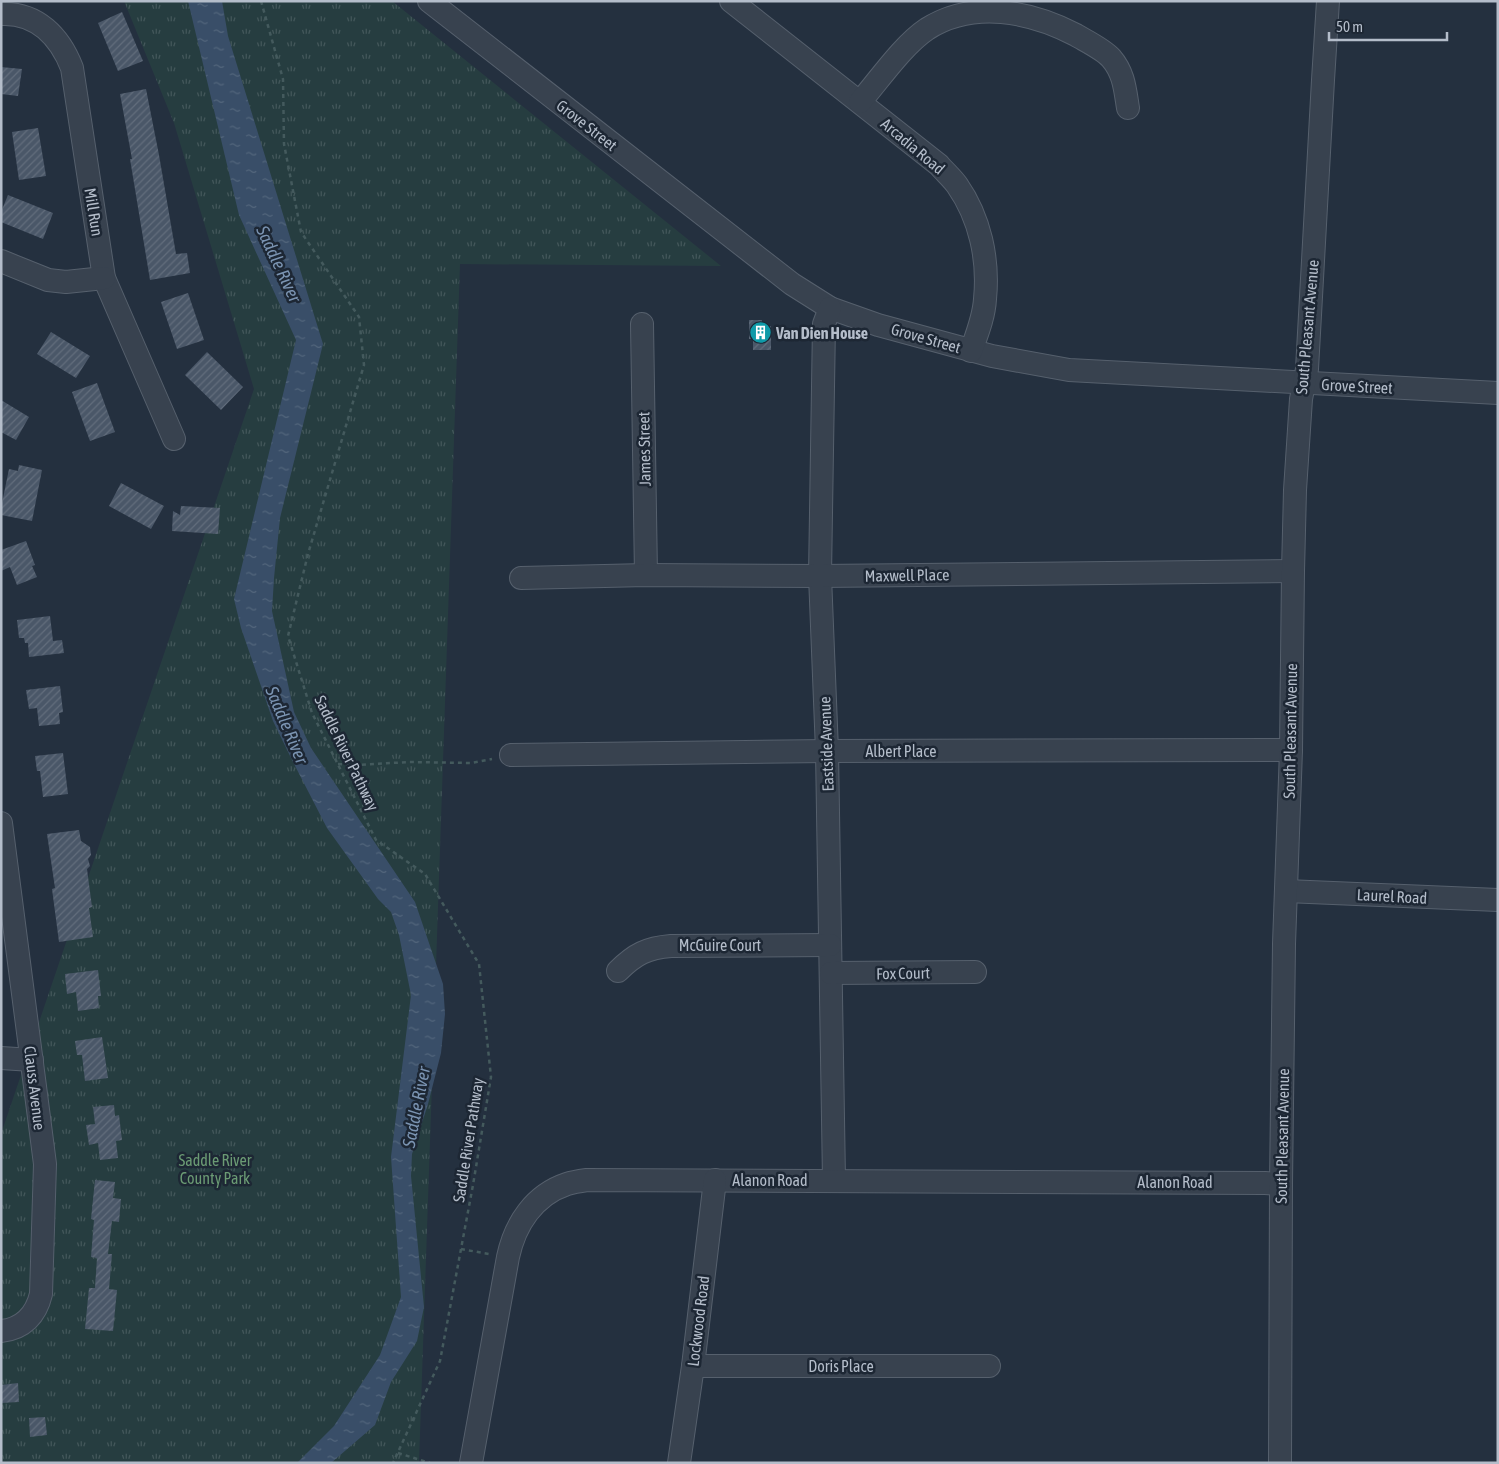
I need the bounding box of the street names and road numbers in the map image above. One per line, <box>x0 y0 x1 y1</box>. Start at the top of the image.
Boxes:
street label: Grove Street <box>553 96 621 154</box>
street label: Arcadia Road <box>878 114 948 178</box>
street label: Mill Run <box>81 187 107 237</box>
street label: South Pleasant Avenue <box>1292 259 1322 395</box>
street label: Grove Street <box>889 319 963 357</box>
street label: Grove Street <box>1321 375 1394 397</box>
street label: James Street <box>634 411 654 486</box>
street label: Maxwell Place <box>865 565 949 585</box>
street label: South Pleasant Avenue <box>1280 663 1300 799</box>
street label: Saddle River Pathway <box>310 692 383 814</box>
street label: Eastside Avenue <box>815 696 837 792</box>
street label: Albert Place <box>866 742 937 760</box>
street label: Laurel Road <box>1356 885 1428 907</box>
street label: McGuire Court <box>679 936 762 954</box>
street label: Fox Court <box>876 964 930 982</box>
street label: Clauss Avenue <box>21 1045 49 1131</box>
street label: South Pleasant Avenue <box>1272 1068 1292 1204</box>
street label: Saddle River Pathway <box>449 1076 488 1204</box>
street label: Alanon Road <box>732 1171 808 1189</box>
street label: Alanon Road <box>1137 1173 1213 1191</box>
street label: Lockwood Road <box>683 1275 713 1367</box>
street label: Doris Place <box>808 1357 874 1375</box>

